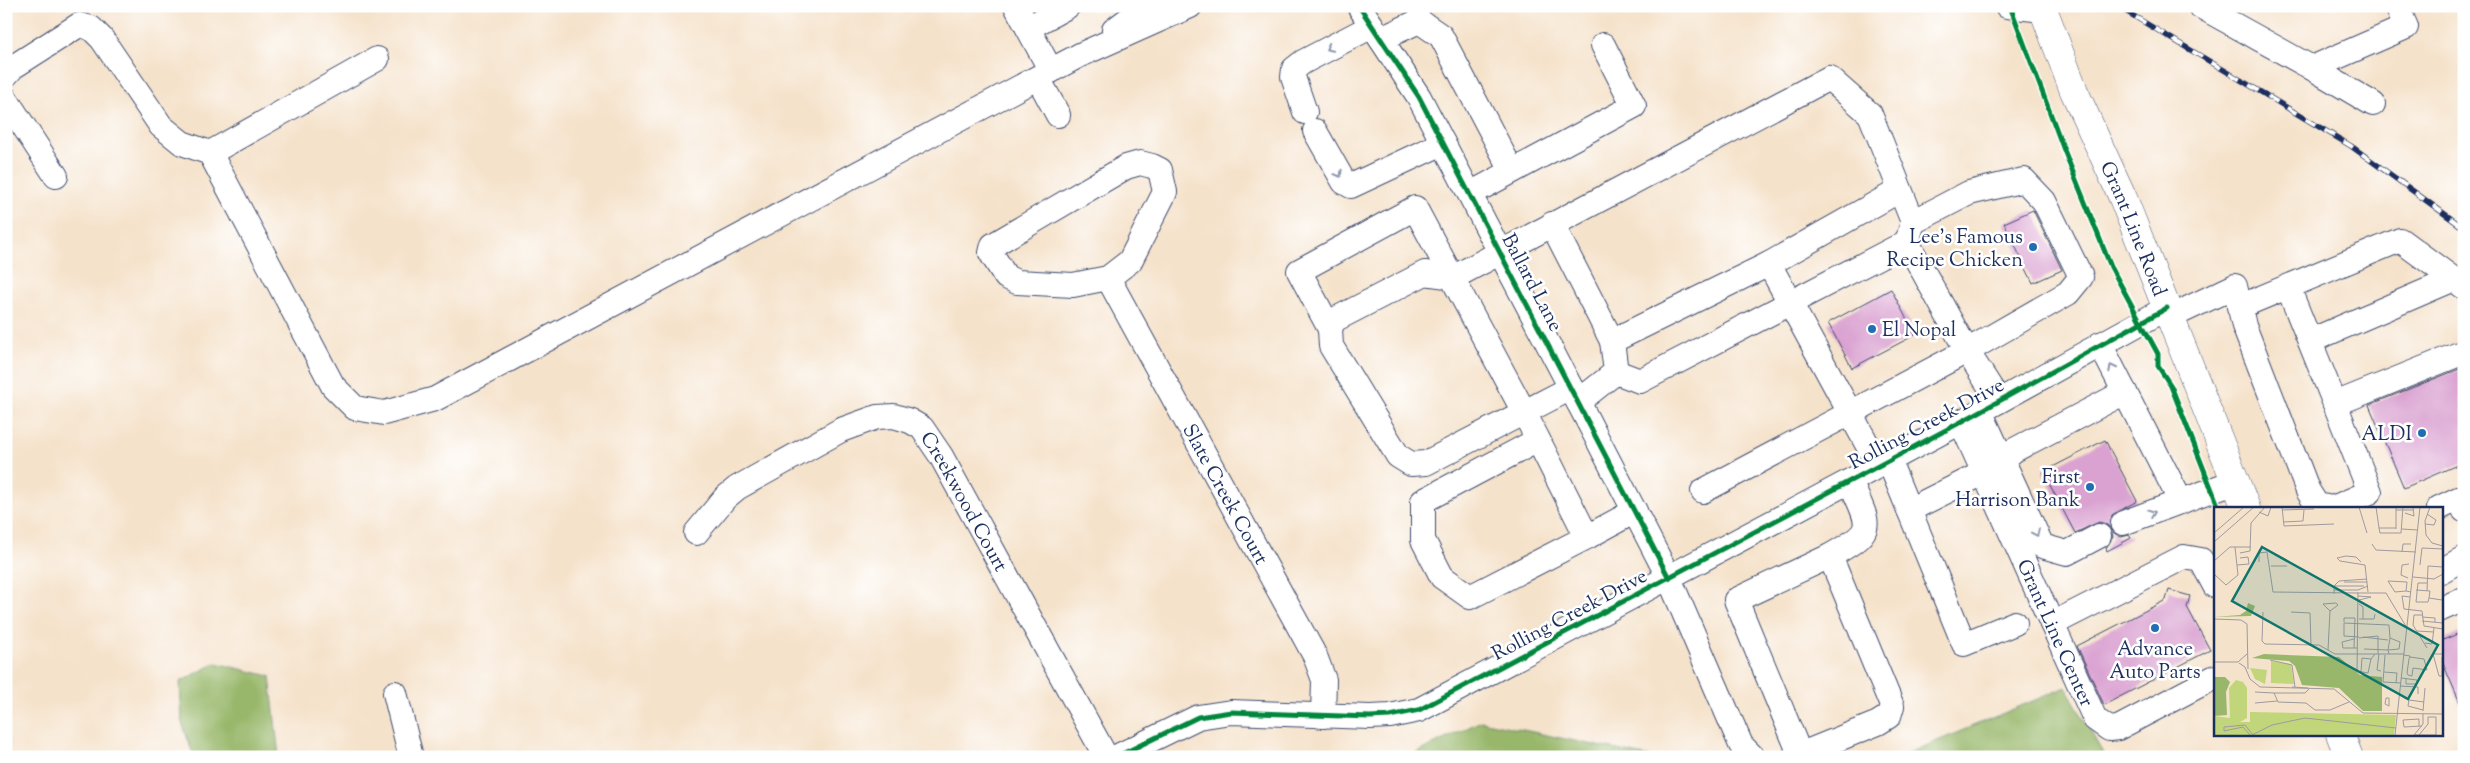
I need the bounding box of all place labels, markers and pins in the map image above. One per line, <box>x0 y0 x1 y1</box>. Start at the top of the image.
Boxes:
place label: Lee's Famous Recipe Chicken <box>1887 224 2023 276</box>
marker: Lee's Famous Recipe Chicken <box>2027 241 2039 253</box>
place label: El Nopal <box>1882 317 1957 346</box>
marker: El Nopal <box>1866 323 1878 335</box>
place label: ALDI <box>2361 421 2412 450</box>
marker: ALDI <box>2416 427 2428 439</box>
place label: First Harrison Bank <box>1955 464 2080 516</box>
marker: First Harrison Bank <box>2084 481 2096 493</box>
marker: Advance Auto Parts <box>2149 622 2161 634</box>
place label: Advance Auto Parts <box>2109 636 2201 688</box>

